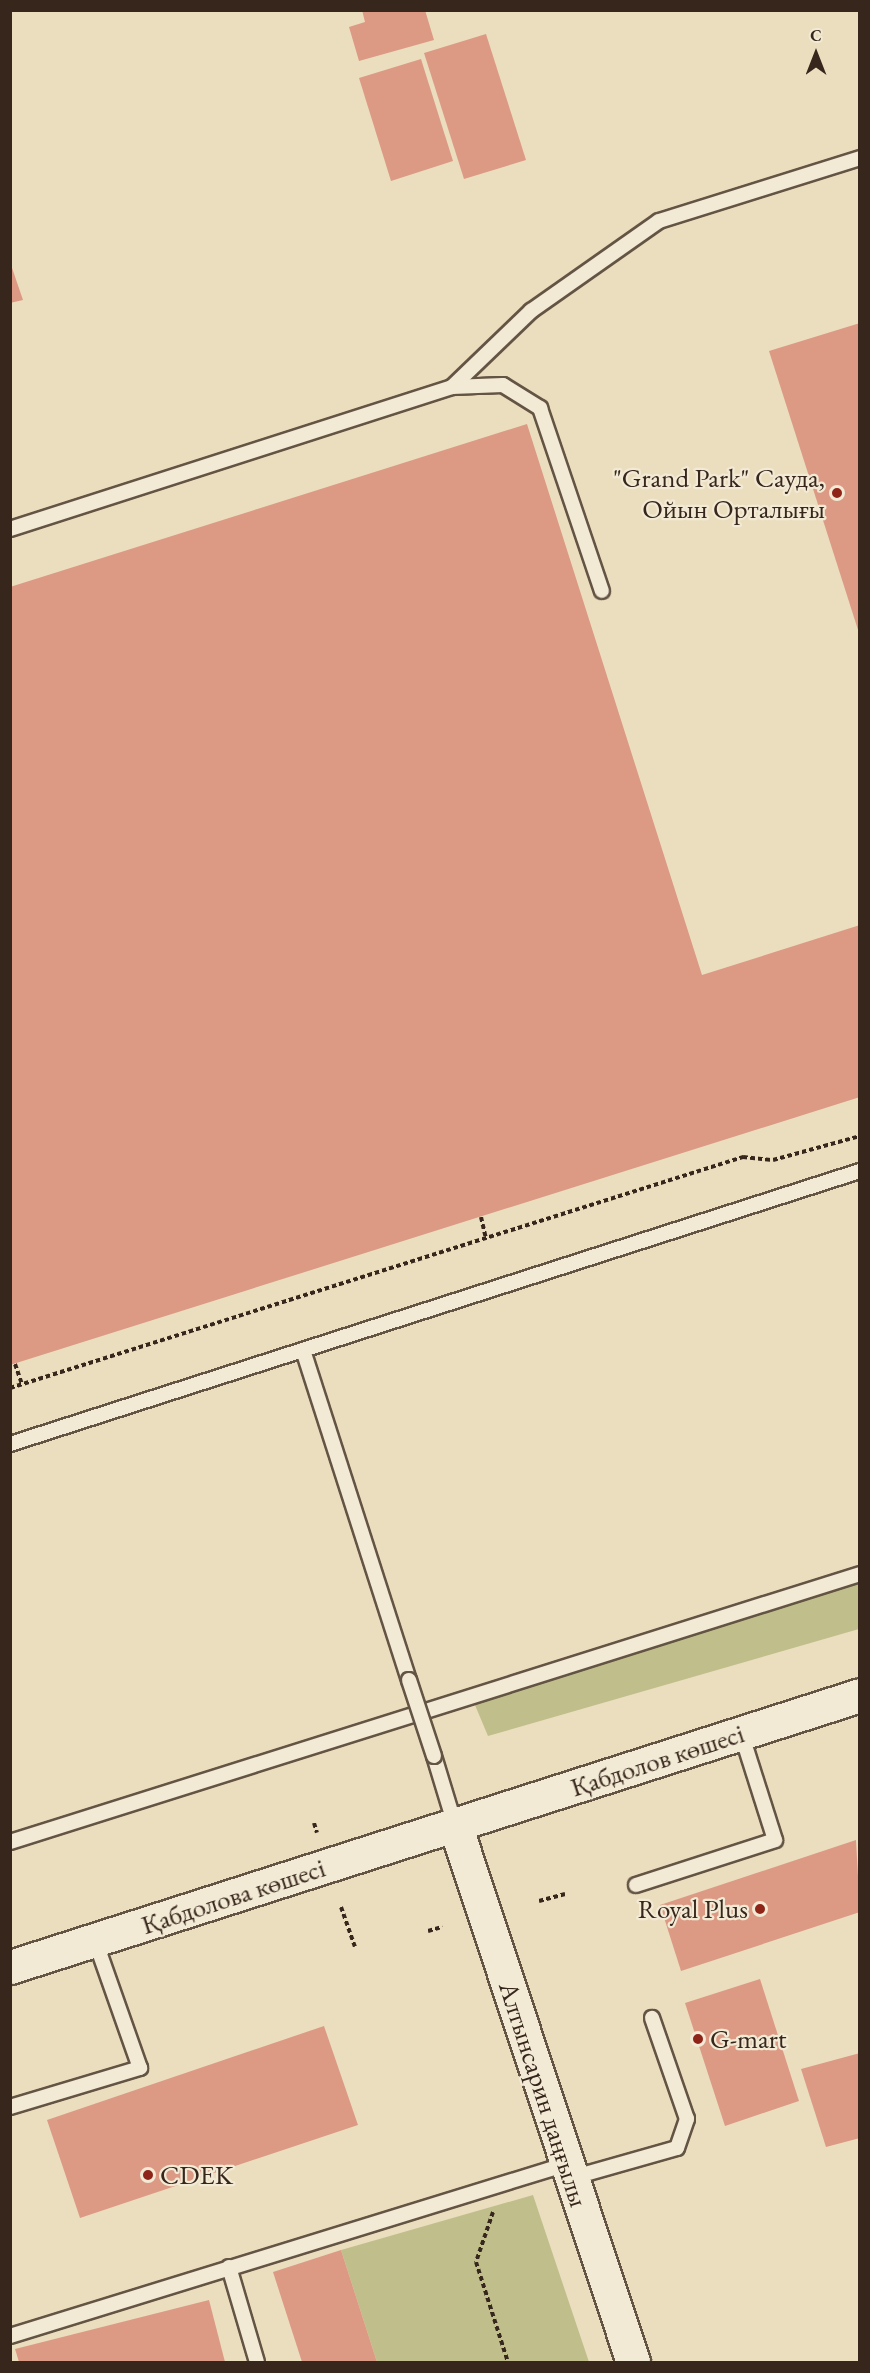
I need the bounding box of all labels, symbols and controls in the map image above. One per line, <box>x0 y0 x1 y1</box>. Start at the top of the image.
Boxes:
north arrow <box>786 24 846 84</box>
text: С <box>810 25 822 46</box>
place label: "Grand Park" Сауда, Ойын Орталығы <box>613 461 825 524</box>
marker: "Grand Park" Сауда, Ойын Орталығы <box>830 486 844 500</box>
street label: Қабдолов көшесі <box>566 1717 748 1803</box>
street label: Қабдолова көшесі <box>137 1851 329 1941</box>
place label: Royal Plus <box>638 1893 748 1925</box>
marker: Royal Plus <box>753 1902 767 1916</box>
street label: Алтынсарин даңғылы <box>492 1977 596 2211</box>
place label: G-mart <box>710 2023 786 2055</box>
marker: G-mart <box>691 2032 705 2046</box>
place label: CDEK <box>160 2159 233 2191</box>
marker: CDEK <box>141 2168 155 2182</box>

